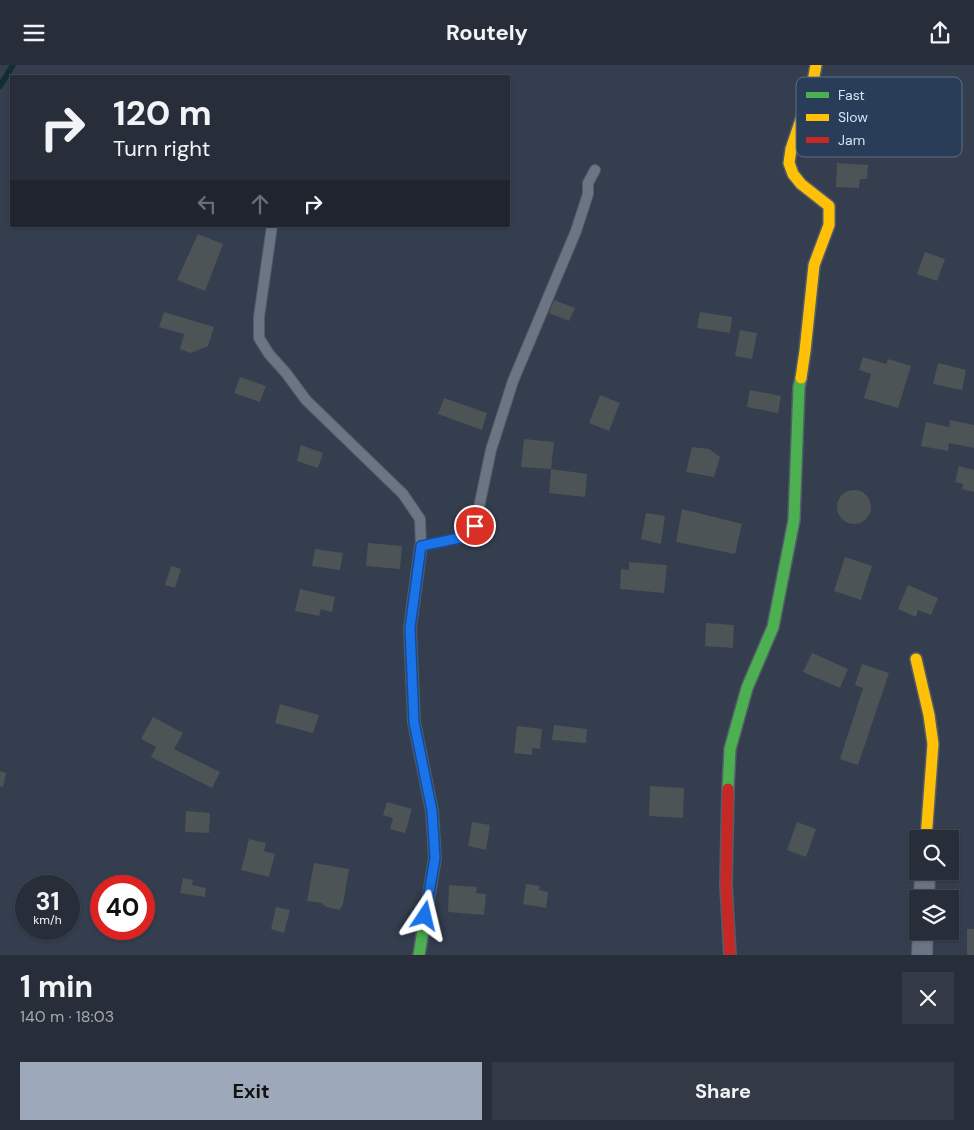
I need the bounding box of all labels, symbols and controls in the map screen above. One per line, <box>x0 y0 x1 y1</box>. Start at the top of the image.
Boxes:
text: Routely <box>446 18 528 47</box>
icon: menu <box>20 19 48 47</box>
icon: share <box>926 19 954 47</box>
legend <box>796 77 962 157</box>
text: Fast <box>838 86 865 104</box>
text: 120 m <box>113 90 212 136</box>
icon: right <box>30 95 95 160</box>
text: Slow <box>838 108 868 126</box>
text: Jam <box>838 131 865 149</box>
text: Turn right <box>113 134 210 163</box>
icon: left <box>193 190 221 218</box>
icon: ahead <box>246 190 274 218</box>
icon: right <box>299 190 327 218</box>
pin <box>454 505 496 547</box>
icon: arrive <box>461 512 489 540</box>
map controls <box>909 830 959 940</box>
button: search <box>909 830 959 880</box>
speed limit sign: 40 <box>90 875 155 940</box>
text: 31 <box>35 885 59 918</box>
position arrow <box>398 889 450 941</box>
button: layers <box>909 890 959 940</box>
text: km/h <box>33 912 62 928</box>
text: 1 min <box>20 967 93 1006</box>
button: close <box>902 972 954 1024</box>
text: 140 m · 18:03 <box>20 1006 114 1027</box>
button: Exit <box>20 1062 482 1120</box>
button: Share <box>492 1062 954 1120</box>

